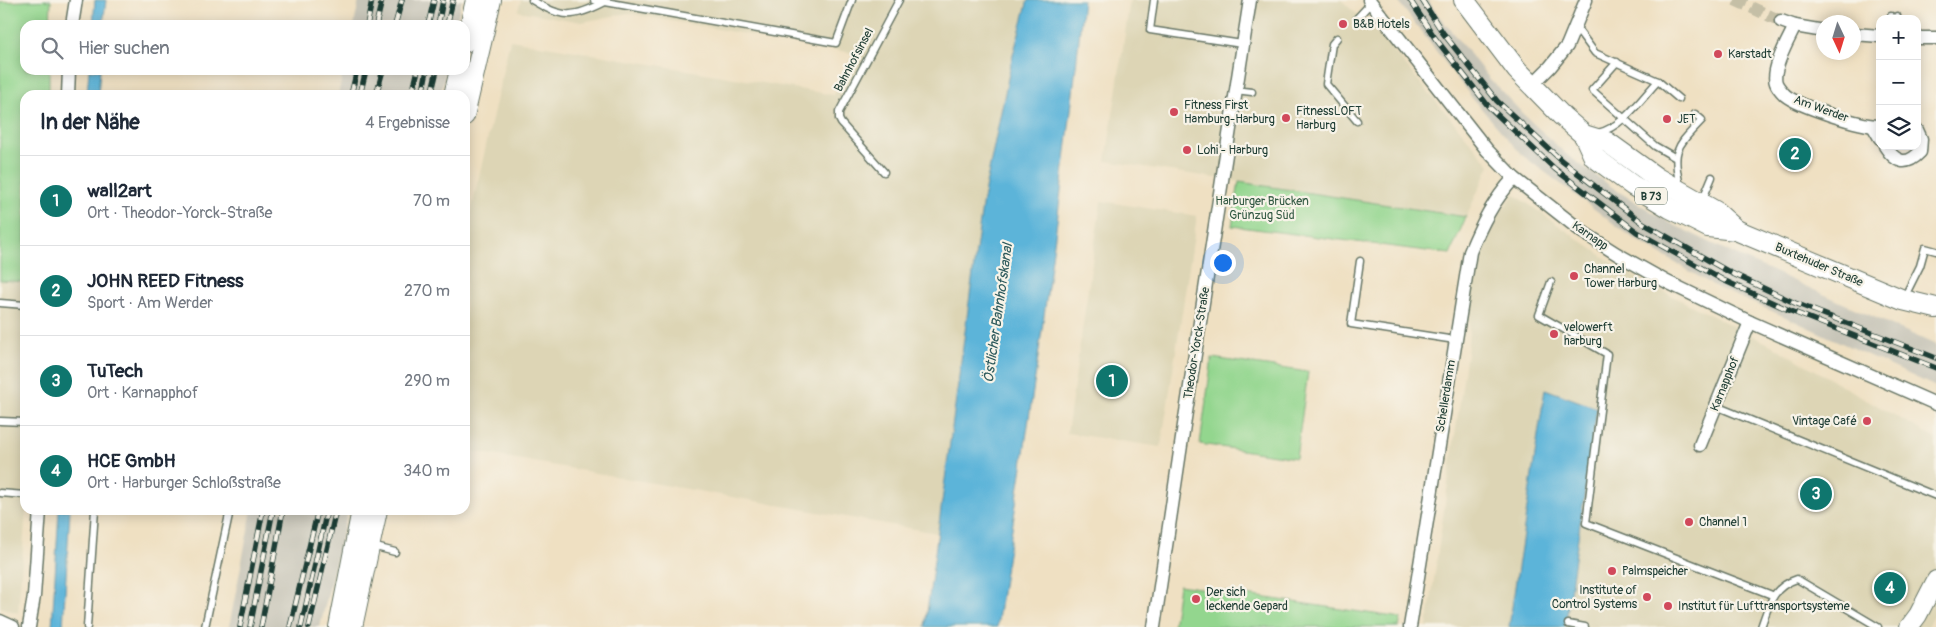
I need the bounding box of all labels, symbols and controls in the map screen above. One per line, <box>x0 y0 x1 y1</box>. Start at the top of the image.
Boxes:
north arrow <box>1816 15 1861 60</box>
map controls <box>1876 15 1921 150</box>
button: + <box>1876 15 1921 60</box>
place label: B&B Hotels <box>1353 17 1410 32</box>
marker: B&B Hotels <box>1337 18 1349 30</box>
search box <box>20 20 470 75</box>
street label: Bahnhofsinsel <box>831 26 877 94</box>
icon: search <box>38 34 66 62</box>
text: Hier suchen <box>78 36 170 60</box>
place label: Karstadt <box>1728 47 1772 62</box>
marker: Karstadt <box>1712 48 1724 60</box>
button: − <box>1876 60 1921 105</box>
street label: Am Werder <box>1792 92 1851 126</box>
place label: Fitness First Hamburg-Harburg <box>1184 98 1275 127</box>
place label: FitnessLOFT Harburg <box>1296 104 1362 133</box>
button: layers <box>1876 105 1921 150</box>
marker: Fitness First Hamburg-Harburg <box>1168 106 1180 118</box>
text: In der Nähe <box>40 109 140 136</box>
marker: FitnessLOFT Harburg <box>1280 112 1292 124</box>
place label: JET <box>1677 112 1696 127</box>
text: 4 Ergebnisse <box>365 113 450 133</box>
marker: JET <box>1661 113 1673 125</box>
pin: 2 <box>1779 135 1811 173</box>
place label: Lohi - Harburg <box>1197 143 1268 158</box>
marker: Lohi - Harburg <box>1181 144 1193 156</box>
text: wall2art <box>87 179 152 203</box>
road number: B 73 <box>1635 188 1667 205</box>
text: 1 <box>53 191 59 211</box>
text: 70 m <box>413 191 450 211</box>
park label: Harburger Brücken Grünzug Süd <box>1215 194 1309 223</box>
text: Ort · Theodor-Yorck-Straße <box>87 203 272 223</box>
street label: Karnapp <box>1569 218 1611 254</box>
street label: Buxtehuder Straße <box>1773 240 1865 290</box>
water label: Östlicher Bahnhofskanal <box>980 241 1016 384</box>
your location <box>1210 250 1236 276</box>
place label: Channel Tower Harburg <box>1584 262 1657 291</box>
text: JOHN REED Fitness <box>87 269 244 293</box>
marker: Channel Tower Harburg <box>1568 270 1580 282</box>
text: 2 <box>52 281 60 301</box>
text: 270 m <box>404 281 450 301</box>
street label: Theodor-Yorck-Straße <box>1181 286 1213 400</box>
text: Sport · Am Werder <box>87 293 213 313</box>
place label: velowerft harburg <box>1563 320 1613 349</box>
marker: velowerft harburg <box>1548 328 1560 340</box>
street label: Karnapphof <box>1707 354 1743 414</box>
street label: Schellerdamm <box>1433 358 1459 433</box>
text: TuTech <box>87 359 143 383</box>
pin: 1 <box>1096 362 1128 400</box>
text: 3 <box>52 371 60 391</box>
text: 290 m <box>404 371 450 391</box>
text: Ort · Karnapphof <box>87 383 198 403</box>
place label: Vintage Café <box>1792 414 1857 429</box>
marker: Vintage Café <box>1861 415 1873 427</box>
text: HCE GmbH <box>87 449 176 473</box>
text: 4 <box>51 461 61 481</box>
text: 340 m <box>403 461 450 481</box>
text: Ort · Harburger Schloßstraße <box>87 473 281 493</box>
pin: 3 <box>1800 475 1832 513</box>
place label: Channel 1 <box>1699 515 1747 530</box>
marker: Channel 1 <box>1683 516 1695 528</box>
place label: Palmspeicher <box>1622 564 1689 579</box>
marker: Palmspeicher <box>1606 565 1618 577</box>
pin: 4 <box>1874 569 1906 607</box>
place label: Institute of Control Systems <box>1552 583 1638 612</box>
place label: Der sich leckende Gepard <box>1206 585 1288 614</box>
marker: Institute of Control Systems <box>1641 591 1653 603</box>
marker: Der sich leckende Gepard <box>1190 593 1202 605</box>
place label: Institut für Lufttransportsysteme <box>1678 599 1850 614</box>
marker: Institut für Lufttransportsysteme <box>1662 600 1674 612</box>

